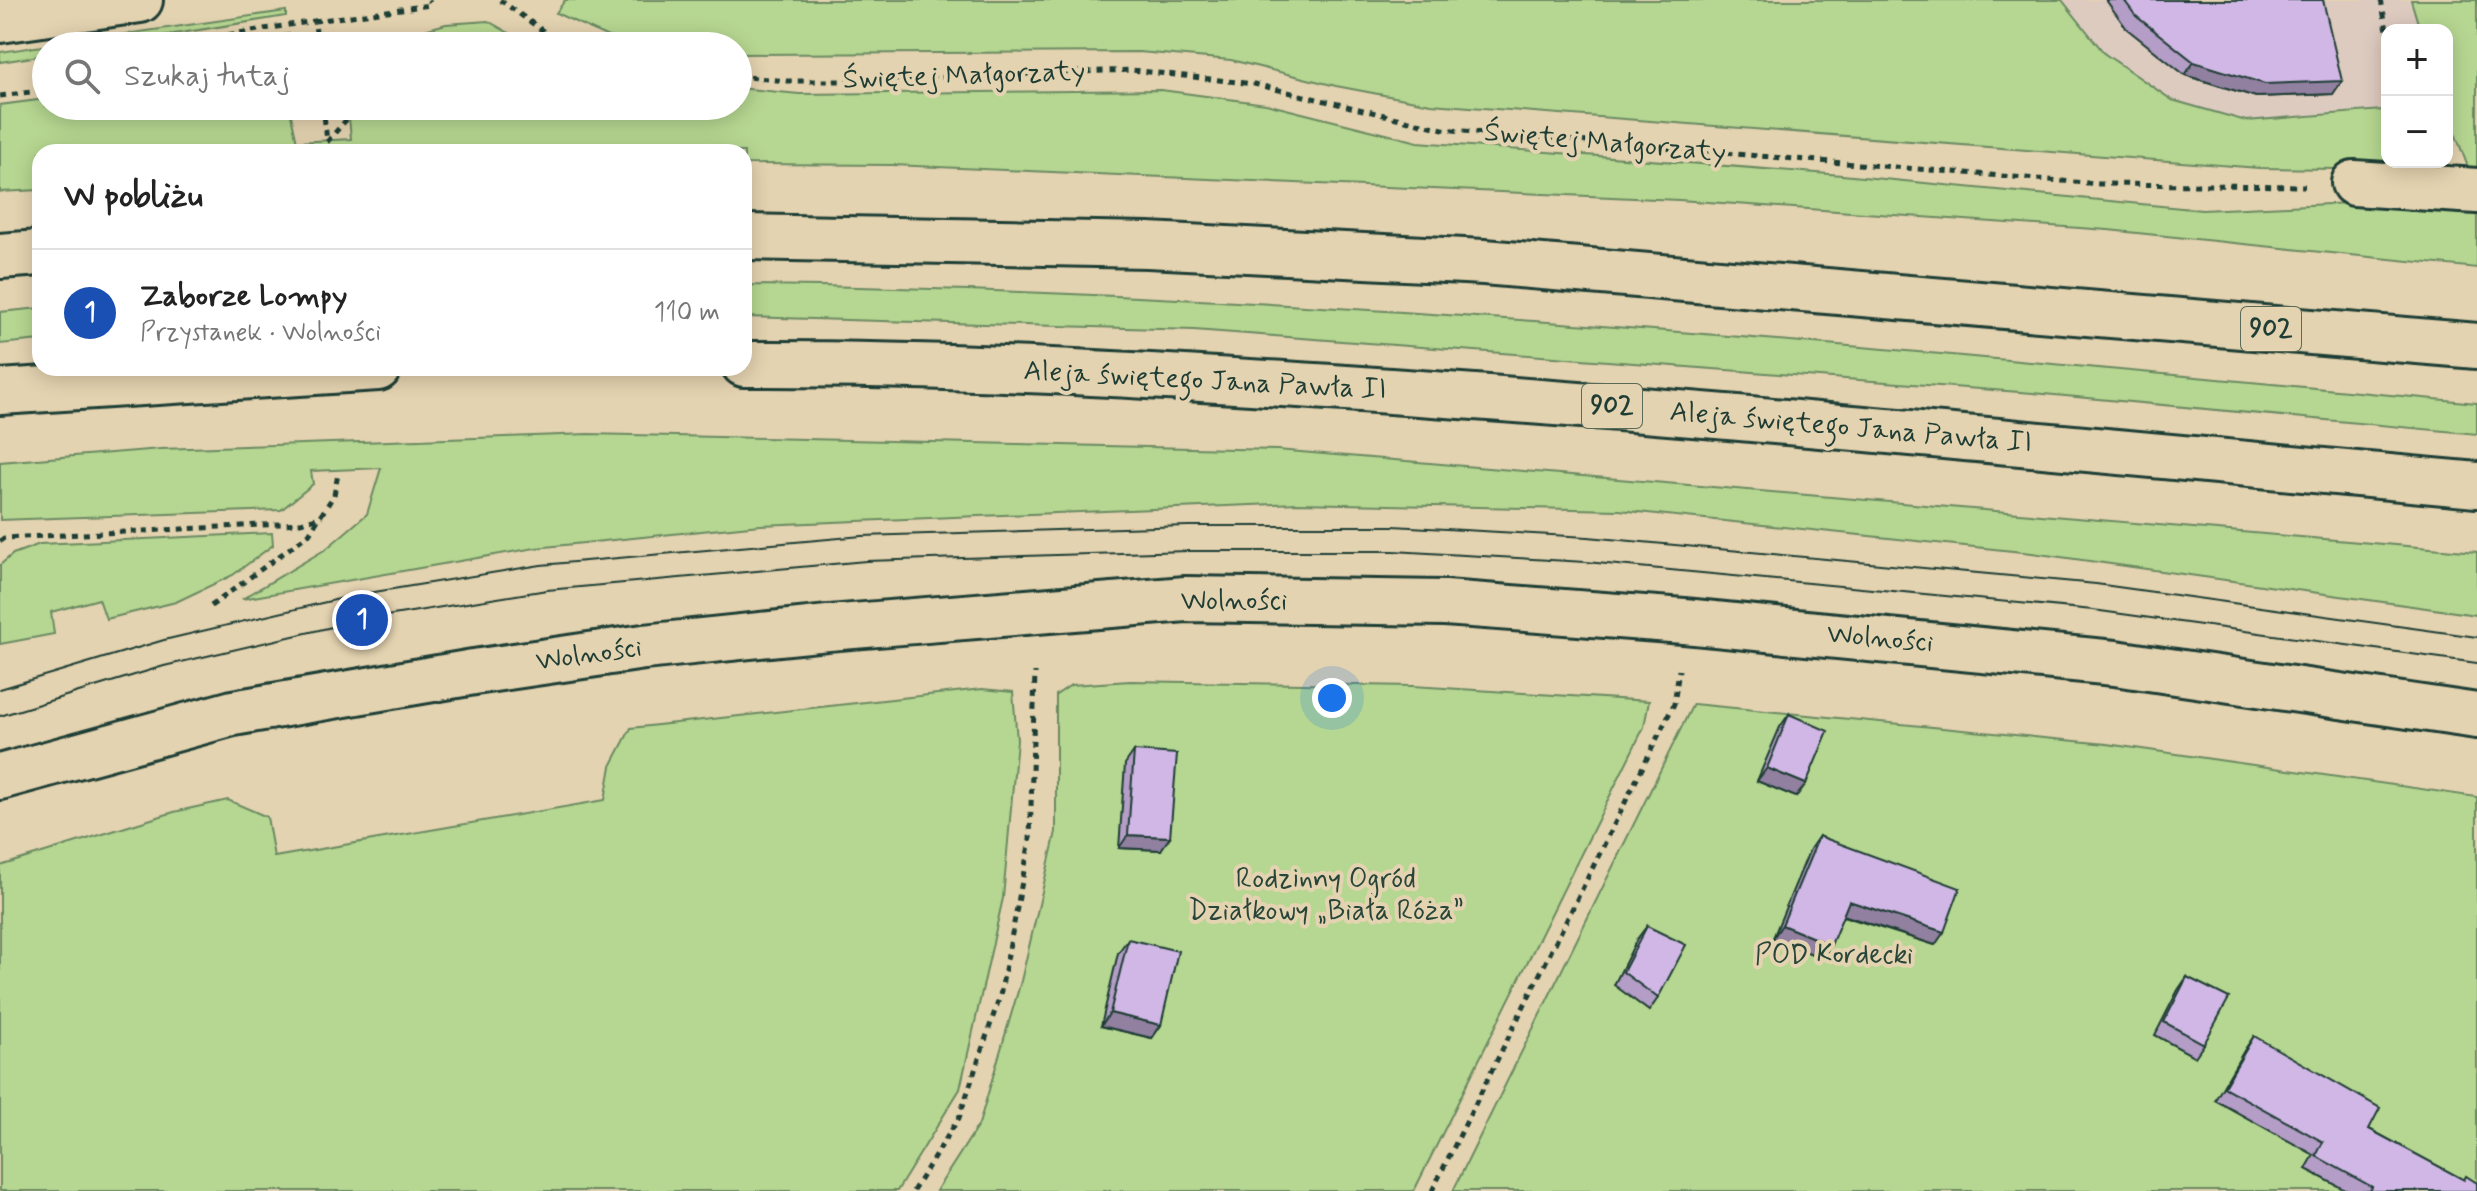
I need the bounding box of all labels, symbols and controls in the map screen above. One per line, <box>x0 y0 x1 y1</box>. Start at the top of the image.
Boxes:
map controls <box>2381 24 2453 168</box>
button: + <box>2381 24 2453 96</box>
search box <box>32 32 752 120</box>
street label: Świętej Małgorzaty <box>842 52 1086 99</box>
icon: search <box>60 54 104 98</box>
text: Szukaj tutaj <box>124 57 290 96</box>
button: − <box>2381 96 2453 168</box>
street label: Świętej Małgorzaty <box>1482 113 1728 172</box>
text: W pobliżu <box>64 174 203 219</box>
text: Zaborze Lompy <box>140 277 347 316</box>
text: 1 <box>84 296 96 330</box>
text: 110 m <box>654 296 720 330</box>
road number: 902 <box>2241 307 2301 351</box>
text: Przystanek · Wolności <box>140 316 381 350</box>
street label: Aleja świętego Jana Pawła II <box>1022 353 1387 412</box>
road number: 902 <box>1582 384 1642 428</box>
street label: Aleja świętego Jana Pawła II <box>1668 394 2034 465</box>
street label: Wolności <box>1181 583 1287 620</box>
pin: 1 <box>336 590 388 650</box>
street label: Wolności <box>1825 616 1935 662</box>
street label: Wolności <box>534 629 644 681</box>
your location <box>1312 678 1352 718</box>
park label: Rodzinny Ogród Działkowy „Biała Róża” <box>1188 861 1464 930</box>
park label: POD Kordecki <box>1755 937 1913 974</box>

